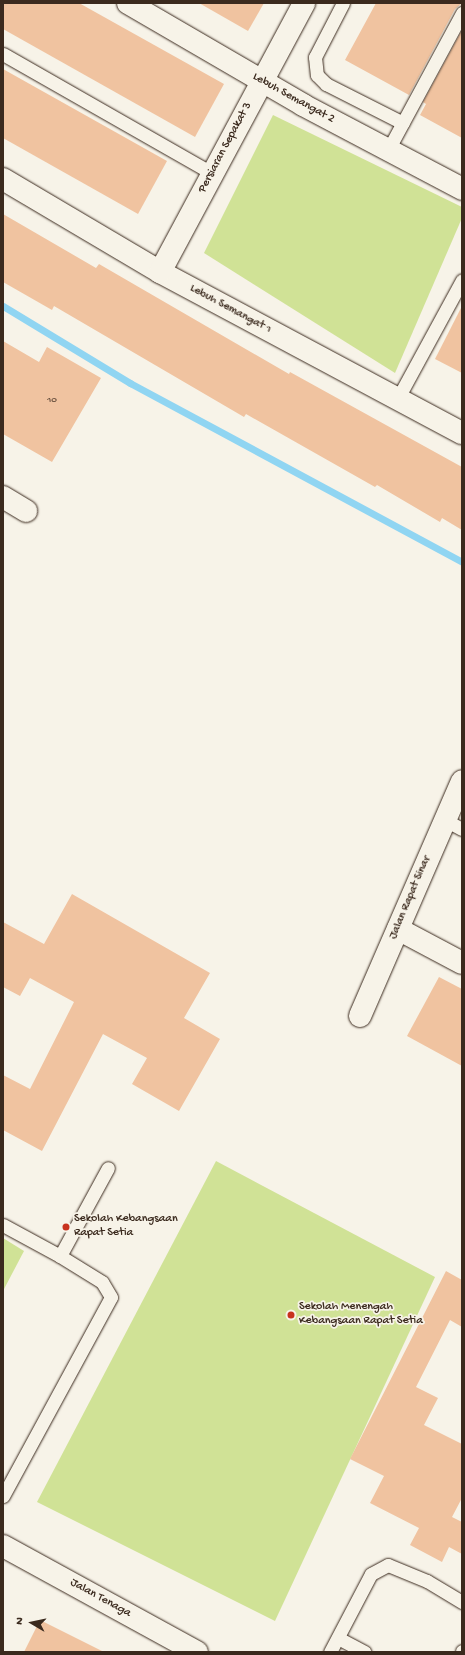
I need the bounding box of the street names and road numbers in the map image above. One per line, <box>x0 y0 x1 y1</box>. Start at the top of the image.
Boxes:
street label: Lebuh Semangat 2 <box>249 70 337 128</box>
street label: Persiaran Sepakat 3 <box>196 100 256 196</box>
street label: Lebuh Semangat 1 <box>187 282 273 338</box>
street label: Jalan Rapat Sinar <box>387 854 435 942</box>
street label: Jalan Tenaga <box>67 1576 133 1622</box>

